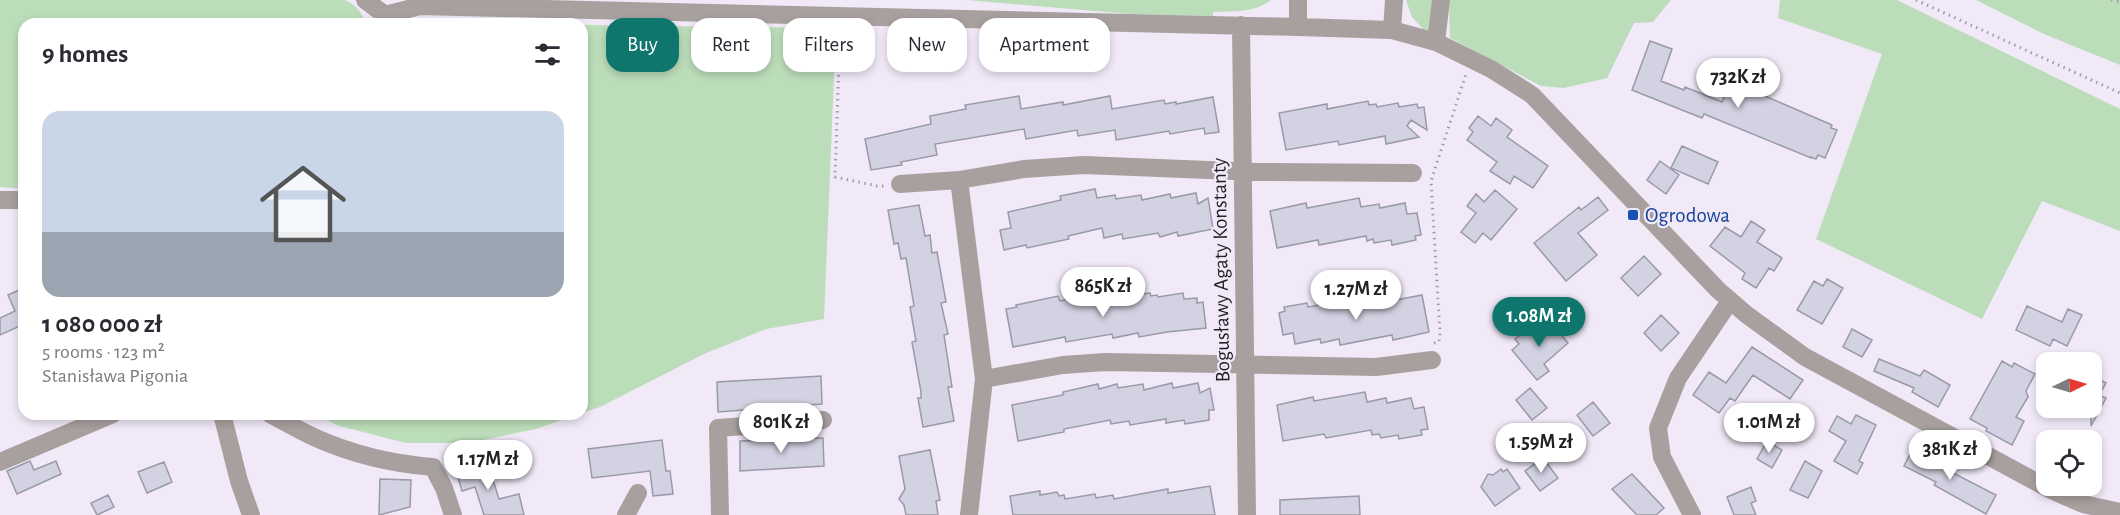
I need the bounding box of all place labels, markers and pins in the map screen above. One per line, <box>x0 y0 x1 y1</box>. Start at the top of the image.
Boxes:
pin: 732K zł <box>1683 58 1793 109</box>
place label: Ogrodowa <box>1645 205 1730 226</box>
marker: Ogrodowa <box>1626 208 1640 222</box>
pin: 865K zł <box>1048 267 1158 318</box>
pin: 1.27M zł <box>1294 270 1418 321</box>
pin: 1.08M zł <box>1477 297 1601 348</box>
pin: 801K zł <box>726 403 836 454</box>
pin: 1.01M zł <box>1707 403 1831 454</box>
pin: 1.59M zł <box>1479 423 1603 474</box>
pin: 381K zł <box>1895 430 2005 481</box>
pin: 1.17M zł <box>426 440 550 491</box>

